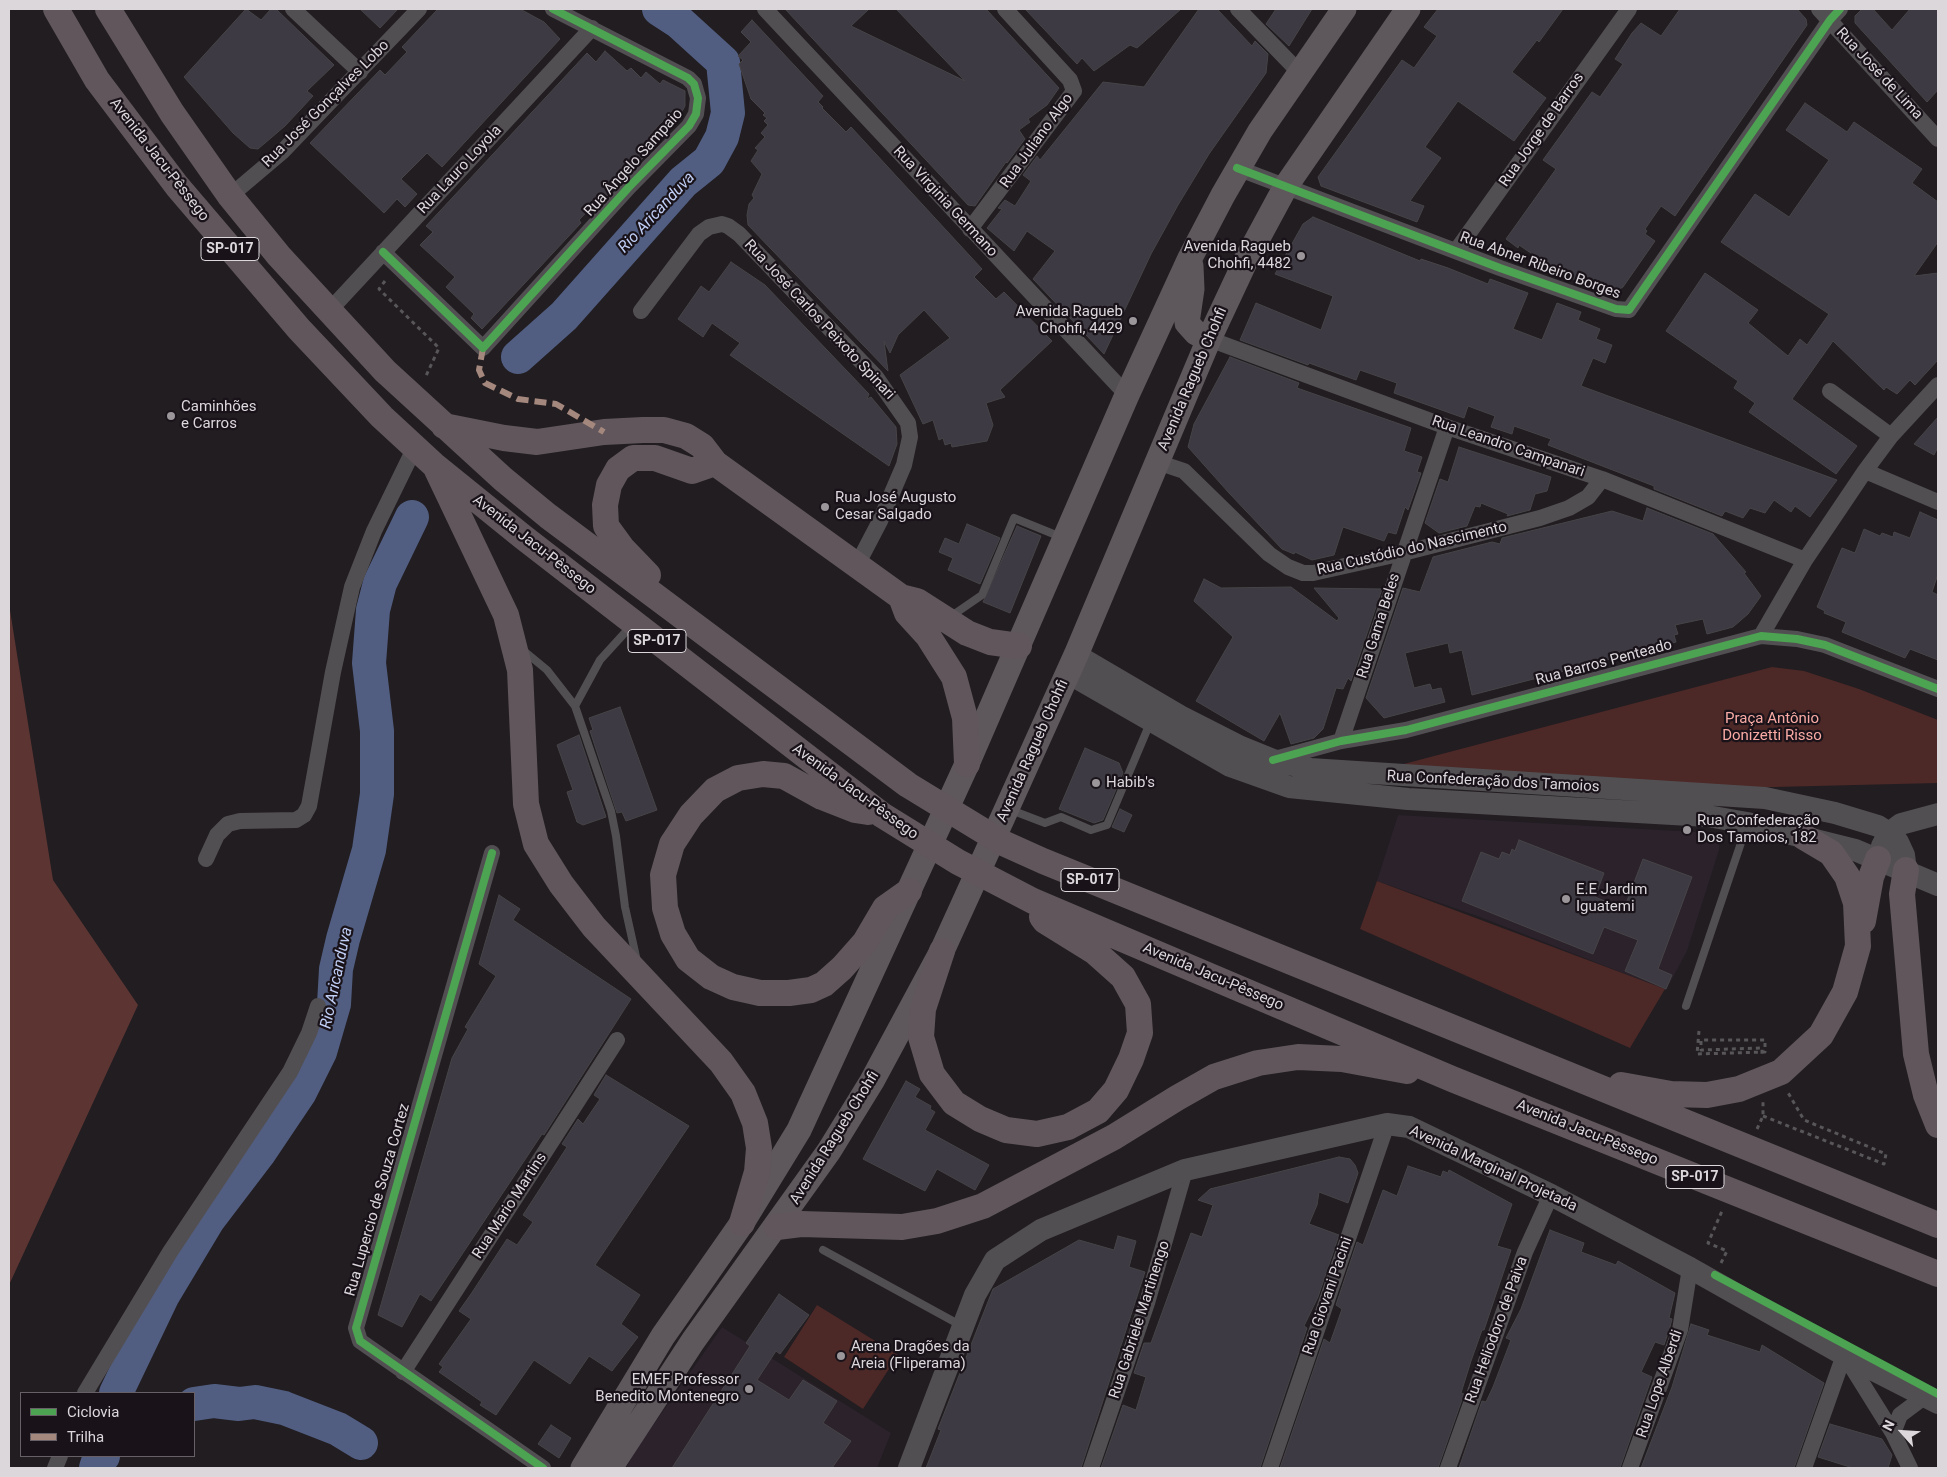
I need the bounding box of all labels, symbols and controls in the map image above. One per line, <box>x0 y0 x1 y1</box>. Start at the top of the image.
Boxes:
street label: Rua José de Lima <box>1832 24 1926 124</box>
street label: Rua José Gonçalves Lobo <box>259 37 393 171</box>
street label: Rua Jorge de Barros <box>1496 69 1588 191</box>
street label: Rua Juliano Algo <box>997 90 1077 192</box>
street label: Avenida Jacu-Pêssego <box>105 95 213 225</box>
street label: Rua Ângelo Sampaio <box>581 105 687 221</box>
street label: Rua Lauro Loyola <box>414 122 506 218</box>
street label: Rua Virginia Germano <box>889 143 1001 261</box>
water label: Rio Aricanduva <box>615 169 699 257</box>
street label: Rua Abner Ribeiro Borges <box>1457 229 1623 303</box>
street label: Rua José Carlos Peixoto Spinari <box>740 236 898 404</box>
road number: SP-017 <box>201 238 259 260</box>
place label: Avenida Ragueb Chohfi, 4482 <box>1184 238 1291 273</box>
marker: Avenida Ragueb Chohfi, 4482 <box>1295 250 1307 262</box>
place label: Avenida Ragueb Chohfi, 4429 <box>1016 303 1123 338</box>
street label: Avenida Ragueb Chohfi <box>1155 305 1231 453</box>
marker: Avenida Ragueb Chohfi, 4429 <box>1127 315 1139 327</box>
place label: Caminhões e Carros <box>181 398 257 433</box>
marker: Caminhões e Carros <box>165 410 177 422</box>
street label: Rua Leandro Campanari <box>1429 412 1587 482</box>
place label: Rua José Augusto Cesar Salgado <box>835 489 956 524</box>
street label: Avenida Jacu-Pêssego <box>469 491 599 599</box>
marker: Rua José Augusto Cesar Salgado <box>819 501 831 513</box>
street label: Rua Custódio do Nascimento <box>1315 518 1509 580</box>
street label: Rua Gama Beles <box>1354 571 1404 681</box>
road number: SP-017 <box>628 630 686 652</box>
street label: Rua Barros Penteado <box>1534 636 1674 690</box>
street label: Avenida Ragueb Chohfi <box>993 677 1073 825</box>
park label: Praça Antônio Donizetti Risso <box>1722 710 1822 745</box>
street label: Avenida Jacu-Pêssego <box>789 740 921 844</box>
street label: Rua Confederação dos Tamoios <box>1386 767 1600 797</box>
place label: Habib's <box>1106 774 1155 792</box>
marker: Habib's <box>1090 777 1102 789</box>
place label: Rua Confederação Dos Tamoios, 182 <box>1697 812 1820 847</box>
marker: Rua Confederação Dos Tamoios, 182 <box>1681 824 1693 836</box>
road number: SP-017 <box>1061 868 1119 892</box>
place label: E.E Jardim Iguatemi <box>1576 881 1647 916</box>
marker: E.E Jardim Iguatemi <box>1560 893 1572 905</box>
water label: Rio Aricanduva <box>317 925 357 1031</box>
street label: Avenida Jacu-Pêssego <box>1140 939 1286 1015</box>
street label: Avenida Ragueb Chohfi <box>787 1068 883 1208</box>
street label: Avenida Jacu-Pêssego <box>1514 1096 1660 1170</box>
street label: Rua Lupercio de Souza Cortez <box>342 1102 414 1298</box>
street label: Avenida Marginal Projetada <box>1406 1122 1580 1216</box>
street label: Rua Mario Martins <box>469 1150 551 1262</box>
road number: SP-017 <box>1666 1166 1724 1188</box>
street label: Rua Giovani Pacini <box>1299 1235 1357 1357</box>
street label: Rua Gabriele Martinengo <box>1106 1239 1174 1401</box>
street label: Rua Heliodoro de Paiva <box>1462 1254 1532 1406</box>
street label: Rua Lope Alberdi <box>1633 1328 1687 1440</box>
place label: Arena Dragões da Areia (Fliperama) <box>851 1338 970 1373</box>
marker: Arena Dragões da Areia (Fliperama) <box>835 1350 847 1362</box>
place label: EMEF Professor Benedito Montenegro <box>595 1371 739 1406</box>
marker: EMEF Professor Benedito Montenegro <box>743 1383 755 1395</box>
legend <box>20 1392 195 1457</box>
text: Ciclovia <box>67 1403 119 1421</box>
north arrow <box>1877 1407 1927 1457</box>
text: N <box>1879 1417 1898 1433</box>
text: Trilha <box>67 1428 104 1446</box>

